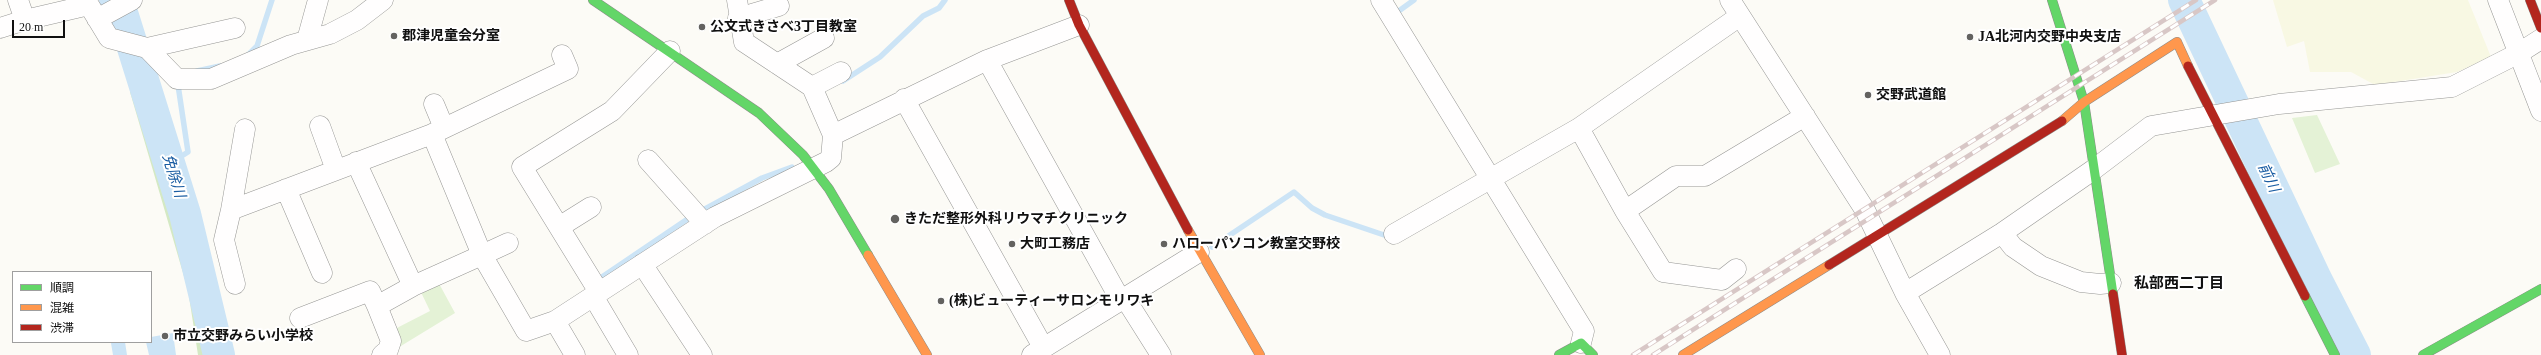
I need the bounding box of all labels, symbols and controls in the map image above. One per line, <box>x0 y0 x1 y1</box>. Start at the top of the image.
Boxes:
scale bar <box>14 12 67 38</box>
place label: 公文式きさべ3丁目教室 <box>710 19 857 35</box>
text: 20 m <box>19 20 43 34</box>
marker: 公文式きさべ3丁目教室 <box>697 22 707 32</box>
place label: 郡津児童会分室 <box>402 28 500 44</box>
place label: JA北河内交野中央支店 <box>1978 29 2121 45</box>
marker: 郡津児童会分室 <box>389 31 399 41</box>
marker: JA北河内交野中央支店 <box>1965 32 1975 42</box>
place label: 交野武道館 <box>1876 87 1946 103</box>
marker: 交野武道館 <box>1863 90 1873 100</box>
water label: 免除川 <box>158 152 188 200</box>
water label: 前川 <box>2254 161 2282 195</box>
place label: きただ整形外科リウマチクリニック <box>904 211 1128 227</box>
marker: きただ整形外科リウマチクリニック <box>889 213 901 225</box>
place label: 大町工務店 <box>1020 236 1090 252</box>
place label: ハローパソコン教室交野校 <box>1172 236 1340 252</box>
marker: 大町工務店 <box>1007 239 1017 249</box>
marker: ハローパソコン教室交野校 <box>1159 239 1169 249</box>
legend <box>12 271 152 343</box>
district label: 私部西二丁目 <box>2134 275 2224 293</box>
text: 順調 <box>50 281 74 295</box>
place label: (株)ビューティーサロンモリワキ <box>949 293 1154 309</box>
marker: (株)ビューティーサロンモリワキ <box>936 296 946 306</box>
text: 混雑 <box>50 301 74 315</box>
text: 渋滞 <box>50 321 74 335</box>
place label: 市立交野みらい小学校 <box>173 328 313 344</box>
marker: 市立交野みらい小学校 <box>160 331 170 341</box>

